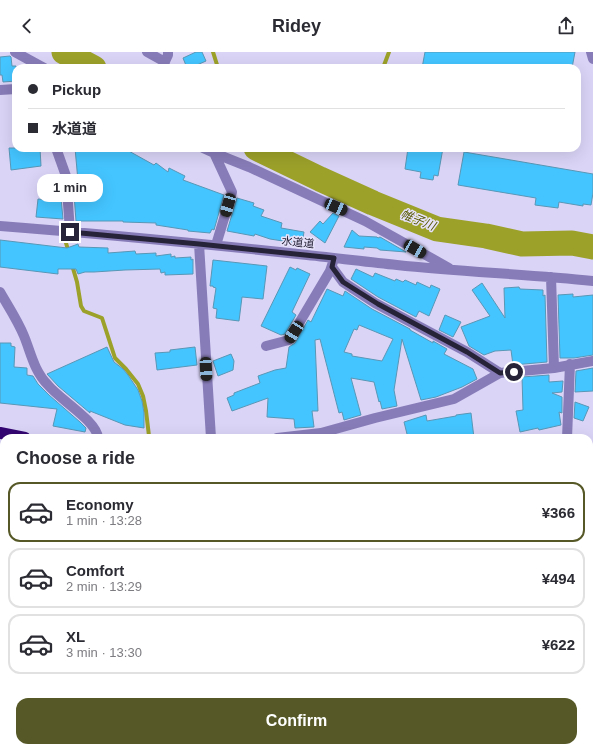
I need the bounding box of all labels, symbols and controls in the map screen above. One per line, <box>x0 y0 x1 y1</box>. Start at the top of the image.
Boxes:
icon: back <box>16 15 38 37</box>
icon: share <box>555 15 577 37</box>
text: Ridey <box>272 16 321 36</box>
text: Pickup <box>52 81 101 98</box>
text: 水道道 <box>52 120 97 137</box>
callout: 1 min <box>37 174 103 202</box>
text: 1 min <box>53 180 87 195</box>
car <box>219 192 237 218</box>
car <box>323 197 349 217</box>
water label: 帷子川 <box>399 207 439 234</box>
route end <box>61 223 79 241</box>
street label: 水道道 <box>281 234 315 250</box>
car <box>402 238 428 260</box>
car <box>282 319 306 345</box>
car <box>199 357 213 381</box>
route start <box>505 363 523 381</box>
text: Choose a ride <box>16 448 135 468</box>
icon: car <box>18 494 54 530</box>
text: Economy <box>66 496 134 513</box>
text: ¥366 <box>542 504 575 521</box>
text: 1 min · 13:28 <box>66 513 142 528</box>
icon: car <box>18 560 54 596</box>
text: Comfort <box>66 562 124 579</box>
text: ¥494 <box>542 570 575 587</box>
text: 2 min · 13:29 <box>66 579 142 594</box>
icon: car <box>18 626 54 662</box>
text: XL <box>66 628 85 645</box>
text: ¥622 <box>542 636 575 653</box>
text: 3 min · 13:30 <box>66 645 142 660</box>
button: Confirm <box>16 698 577 744</box>

